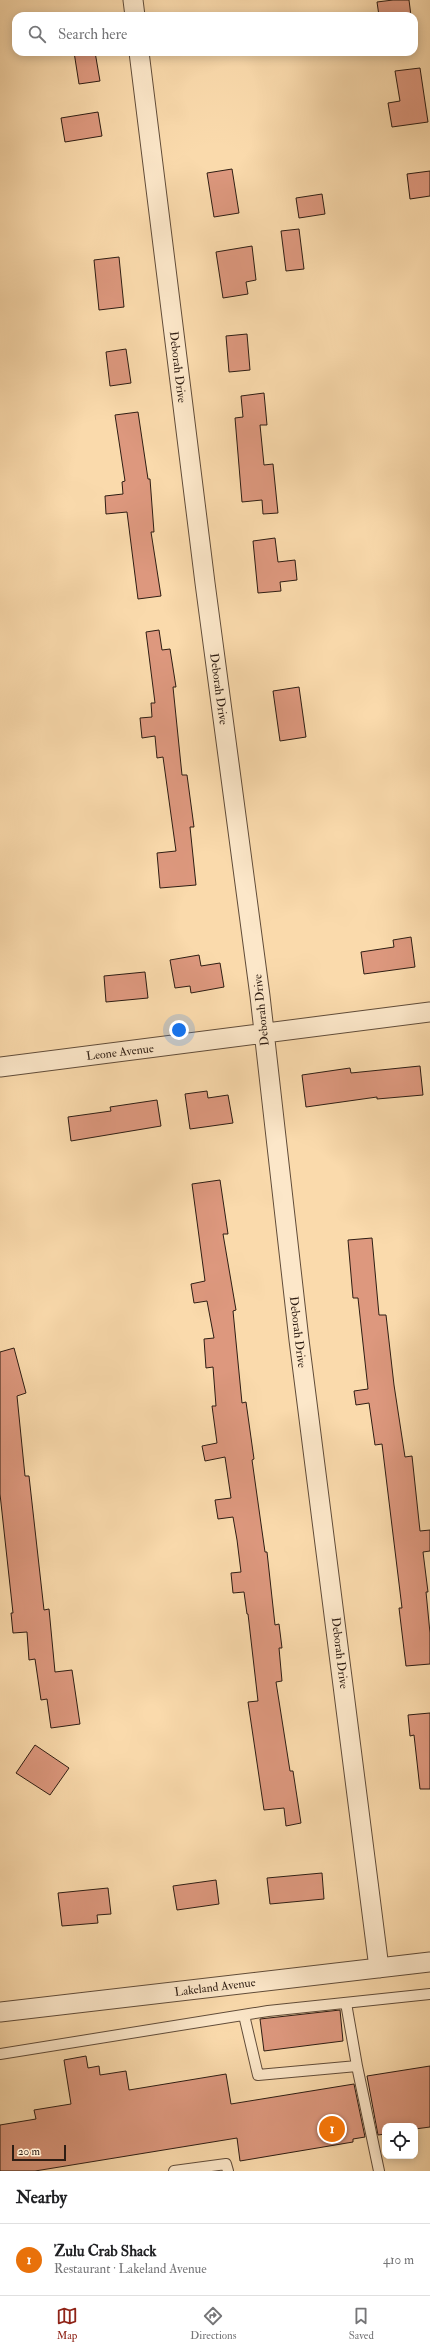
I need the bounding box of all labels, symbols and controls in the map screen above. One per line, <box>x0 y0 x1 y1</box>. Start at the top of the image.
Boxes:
search box <box>12 12 418 56</box>
icon: search <box>26 23 48 45</box>
text: Search here <box>58 25 127 44</box>
street label: Deborah Drive <box>166 330 189 404</box>
street label: Deborah Drive <box>206 652 231 726</box>
street label: Deborah Drive <box>250 973 273 1047</box>
your location <box>169 1020 189 1040</box>
street label: Leone Avenue <box>85 1041 155 1064</box>
street label: Deborah Drive <box>286 1295 309 1369</box>
street label: Deborah Drive <box>328 1616 351 1690</box>
street label: Lakeland Avenue <box>174 1975 256 2000</box>
pin: 1 <box>319 2114 345 2144</box>
map controls <box>382 2123 418 2159</box>
button: locate <box>382 2123 418 2159</box>
scale bar <box>12 2143 66 2162</box>
text: 20 m <box>18 2145 40 2158</box>
text: Nearby <box>16 2187 67 2208</box>
text: Zulu Crab Shack <box>54 2242 156 2261</box>
text: 1 <box>27 2252 31 2268</box>
text: 410 m <box>383 2252 414 2268</box>
text: Restaurant · Lakeland Avenue <box>54 2261 207 2277</box>
tab: Map <box>56 2305 78 2342</box>
tab: Directions <box>190 2305 237 2342</box>
tab: Saved <box>349 2305 374 2342</box>

